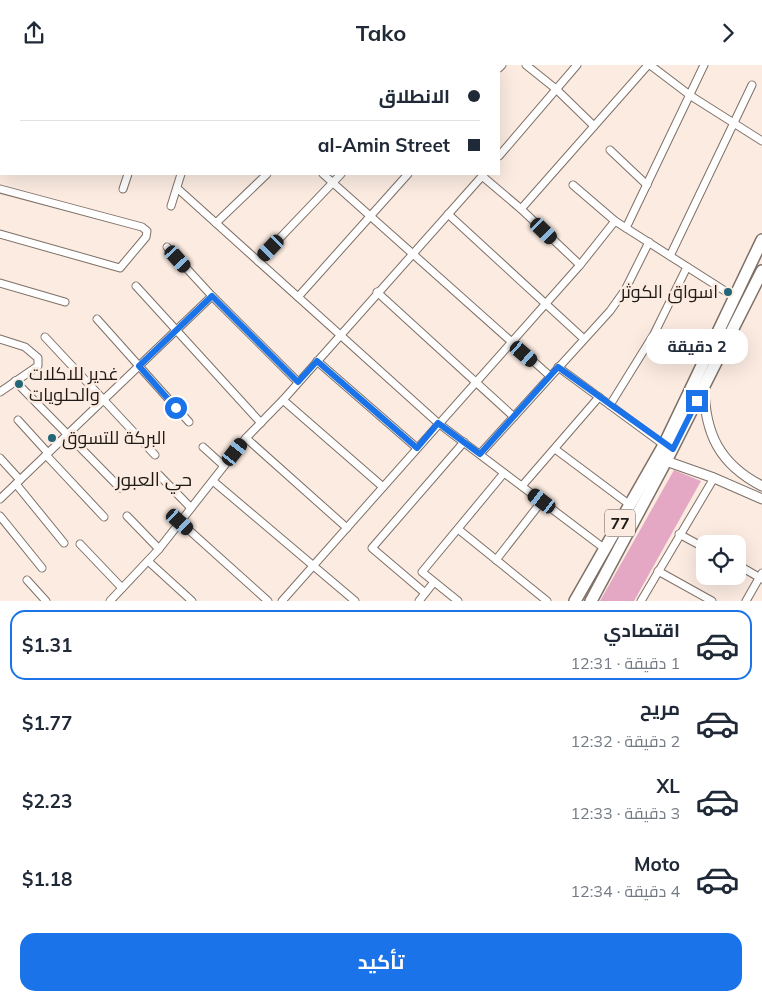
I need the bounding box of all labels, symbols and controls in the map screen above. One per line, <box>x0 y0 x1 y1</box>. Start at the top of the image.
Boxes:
icon: share <box>20 19 48 47</box>
text: Tako <box>356 19 406 47</box>
icon: forward <box>714 19 742 47</box>
text: الانطلاق <box>379 84 450 108</box>
text: al-Amin Street <box>318 133 450 157</box>
car <box>527 215 560 247</box>
car <box>255 232 286 264</box>
car <box>162 243 193 275</box>
place label: اسواق الكوثر <box>620 280 718 304</box>
marker: اسواق الكوثر <box>722 286 734 298</box>
callout: 2 دقيقة <box>646 329 748 363</box>
text: 2 دقيقة <box>667 336 727 356</box>
car <box>507 338 540 370</box>
place label: غدير للاكلات والحلويات <box>29 362 119 406</box>
marker: غدير للاكلات والحلويات <box>13 378 25 390</box>
route end <box>686 390 708 412</box>
route start <box>165 397 187 419</box>
place label: البركة للتسوق <box>62 426 166 450</box>
marker: البركة للتسوق <box>46 432 58 444</box>
car <box>219 436 250 468</box>
district label: حي العبور <box>115 467 192 494</box>
car <box>525 486 558 516</box>
car <box>163 506 196 538</box>
road number: 77 <box>605 509 635 537</box>
map controls <box>696 535 746 585</box>
button: locate <box>696 535 746 585</box>
text: اقتصادي <box>604 618 680 642</box>
icon: car <box>695 623 740 668</box>
text: $1.31 <box>22 633 72 657</box>
text: 1 دقيقة · 12:31 <box>570 653 680 673</box>
text: مريح <box>640 696 680 720</box>
icon: car <box>695 701 740 746</box>
text: $1.77 <box>22 711 72 735</box>
text: 2 دقيقة · 12:32 <box>570 731 680 751</box>
text: XL <box>657 774 680 798</box>
icon: car <box>695 779 740 824</box>
text: $2.23 <box>22 789 72 813</box>
text: 3 دقيقة · 12:33 <box>570 803 680 823</box>
text: Moto <box>634 852 680 876</box>
icon: car <box>695 857 740 902</box>
text: $1.18 <box>22 867 72 891</box>
text: 4 دقيقة · 12:34 <box>570 881 680 901</box>
button: تأكيد <box>20 933 742 991</box>

